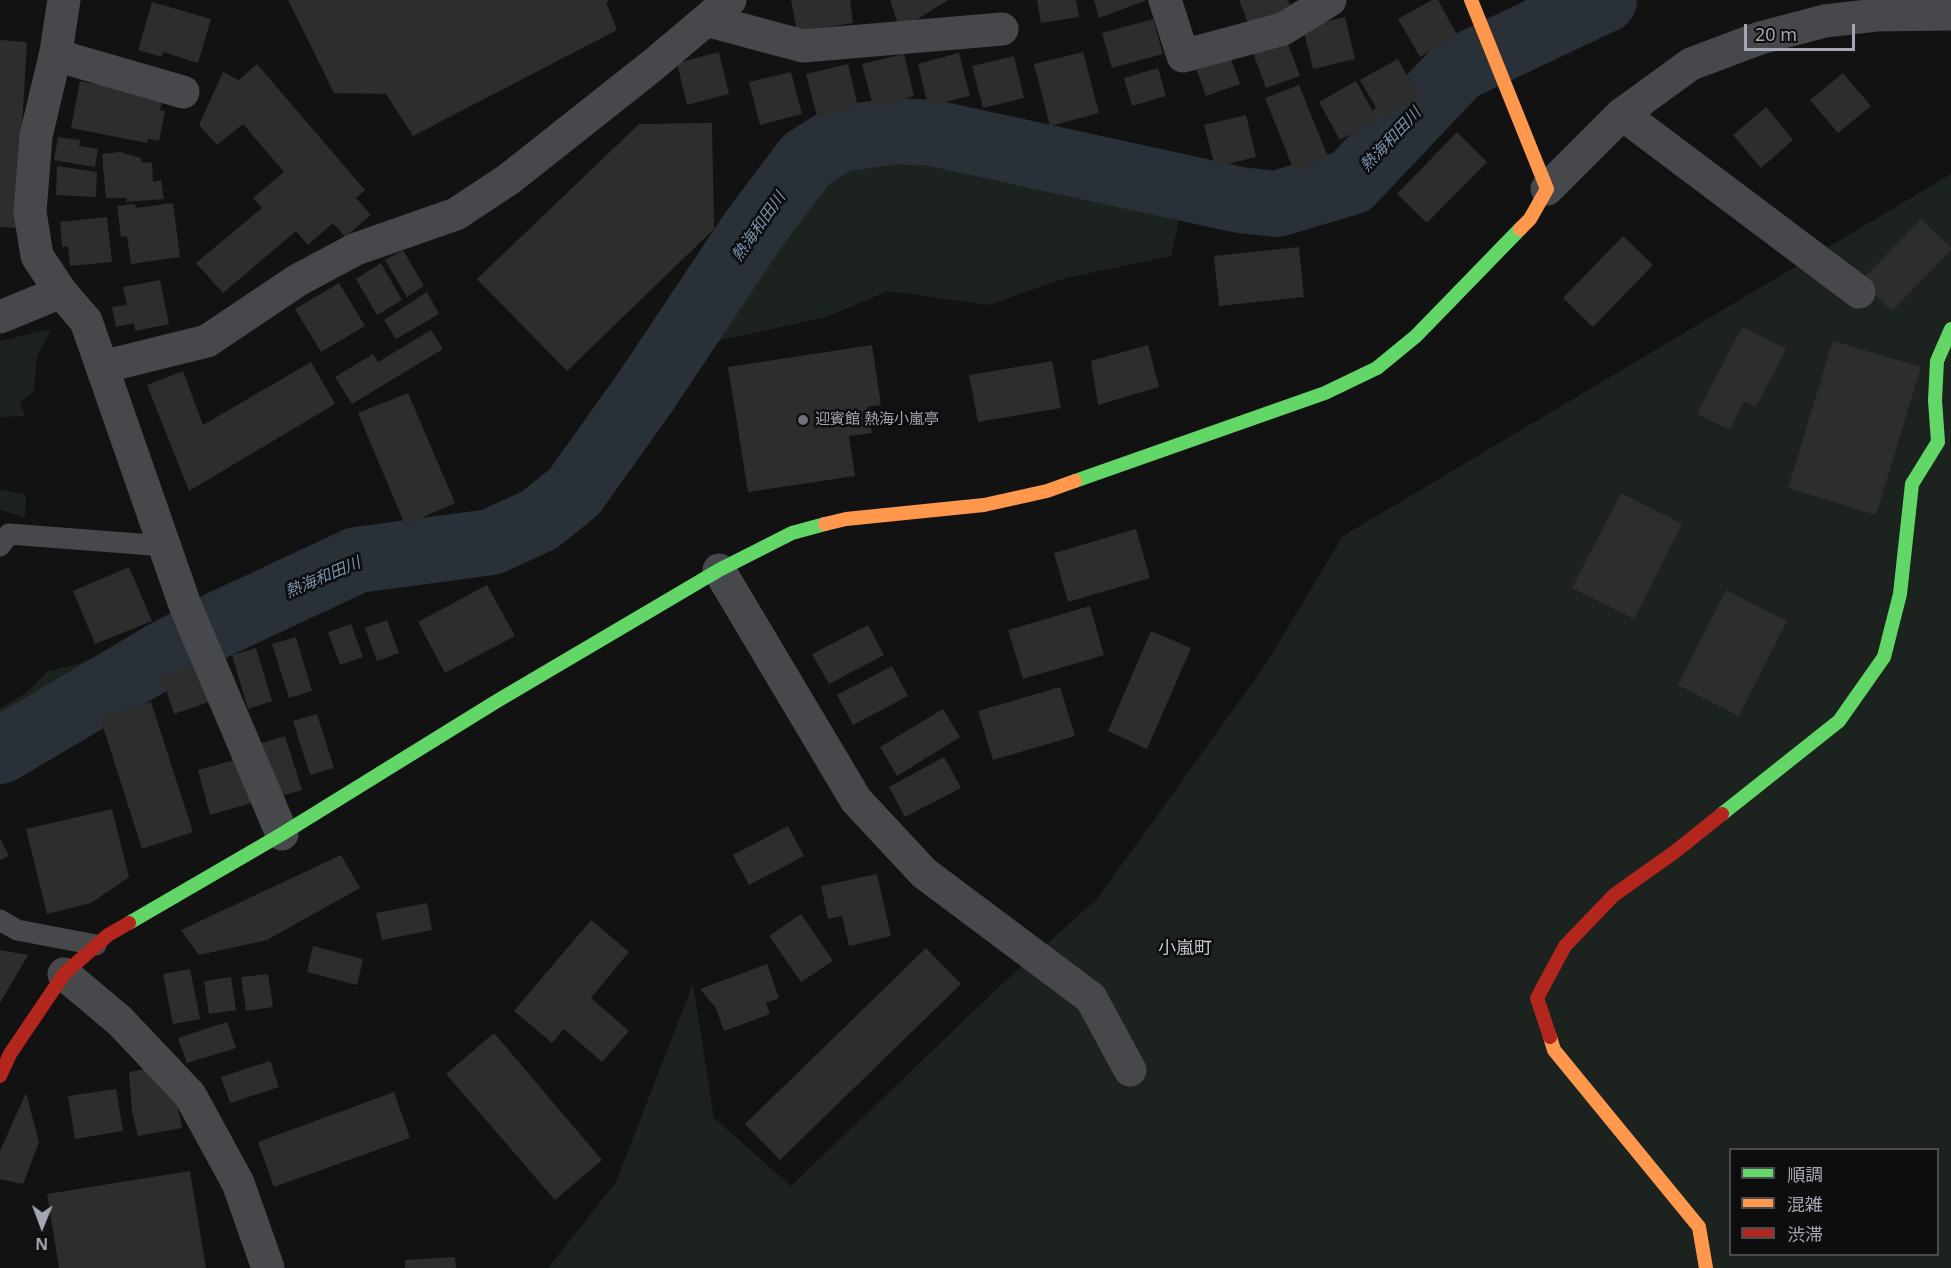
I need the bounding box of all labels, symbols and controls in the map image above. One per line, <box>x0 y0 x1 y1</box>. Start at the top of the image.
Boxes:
scale bar <box>1747 12 1858 50</box>
text: 20 m <box>1755 22 1797 46</box>
water label: 熱海和田川 <box>1357 104 1425 176</box>
water label: 熱海和田川 <box>728 189 790 265</box>
place label: 迎賓館 熱海小嵐亭 <box>815 411 939 429</box>
marker: 迎賓館 熱海小嵐亭 <box>796 413 810 427</box>
water label: 熱海和田川 <box>282 554 364 602</box>
district label: 小嵐町 <box>1158 938 1212 960</box>
legend <box>1729 1148 1939 1256</box>
text: 順調 <box>1787 1162 1823 1186</box>
text: 混雑 <box>1787 1192 1823 1216</box>
north arrow <box>12 1196 72 1256</box>
text: 渋滞 <box>1787 1222 1823 1246</box>
text: N <box>35 1233 48 1255</box>

